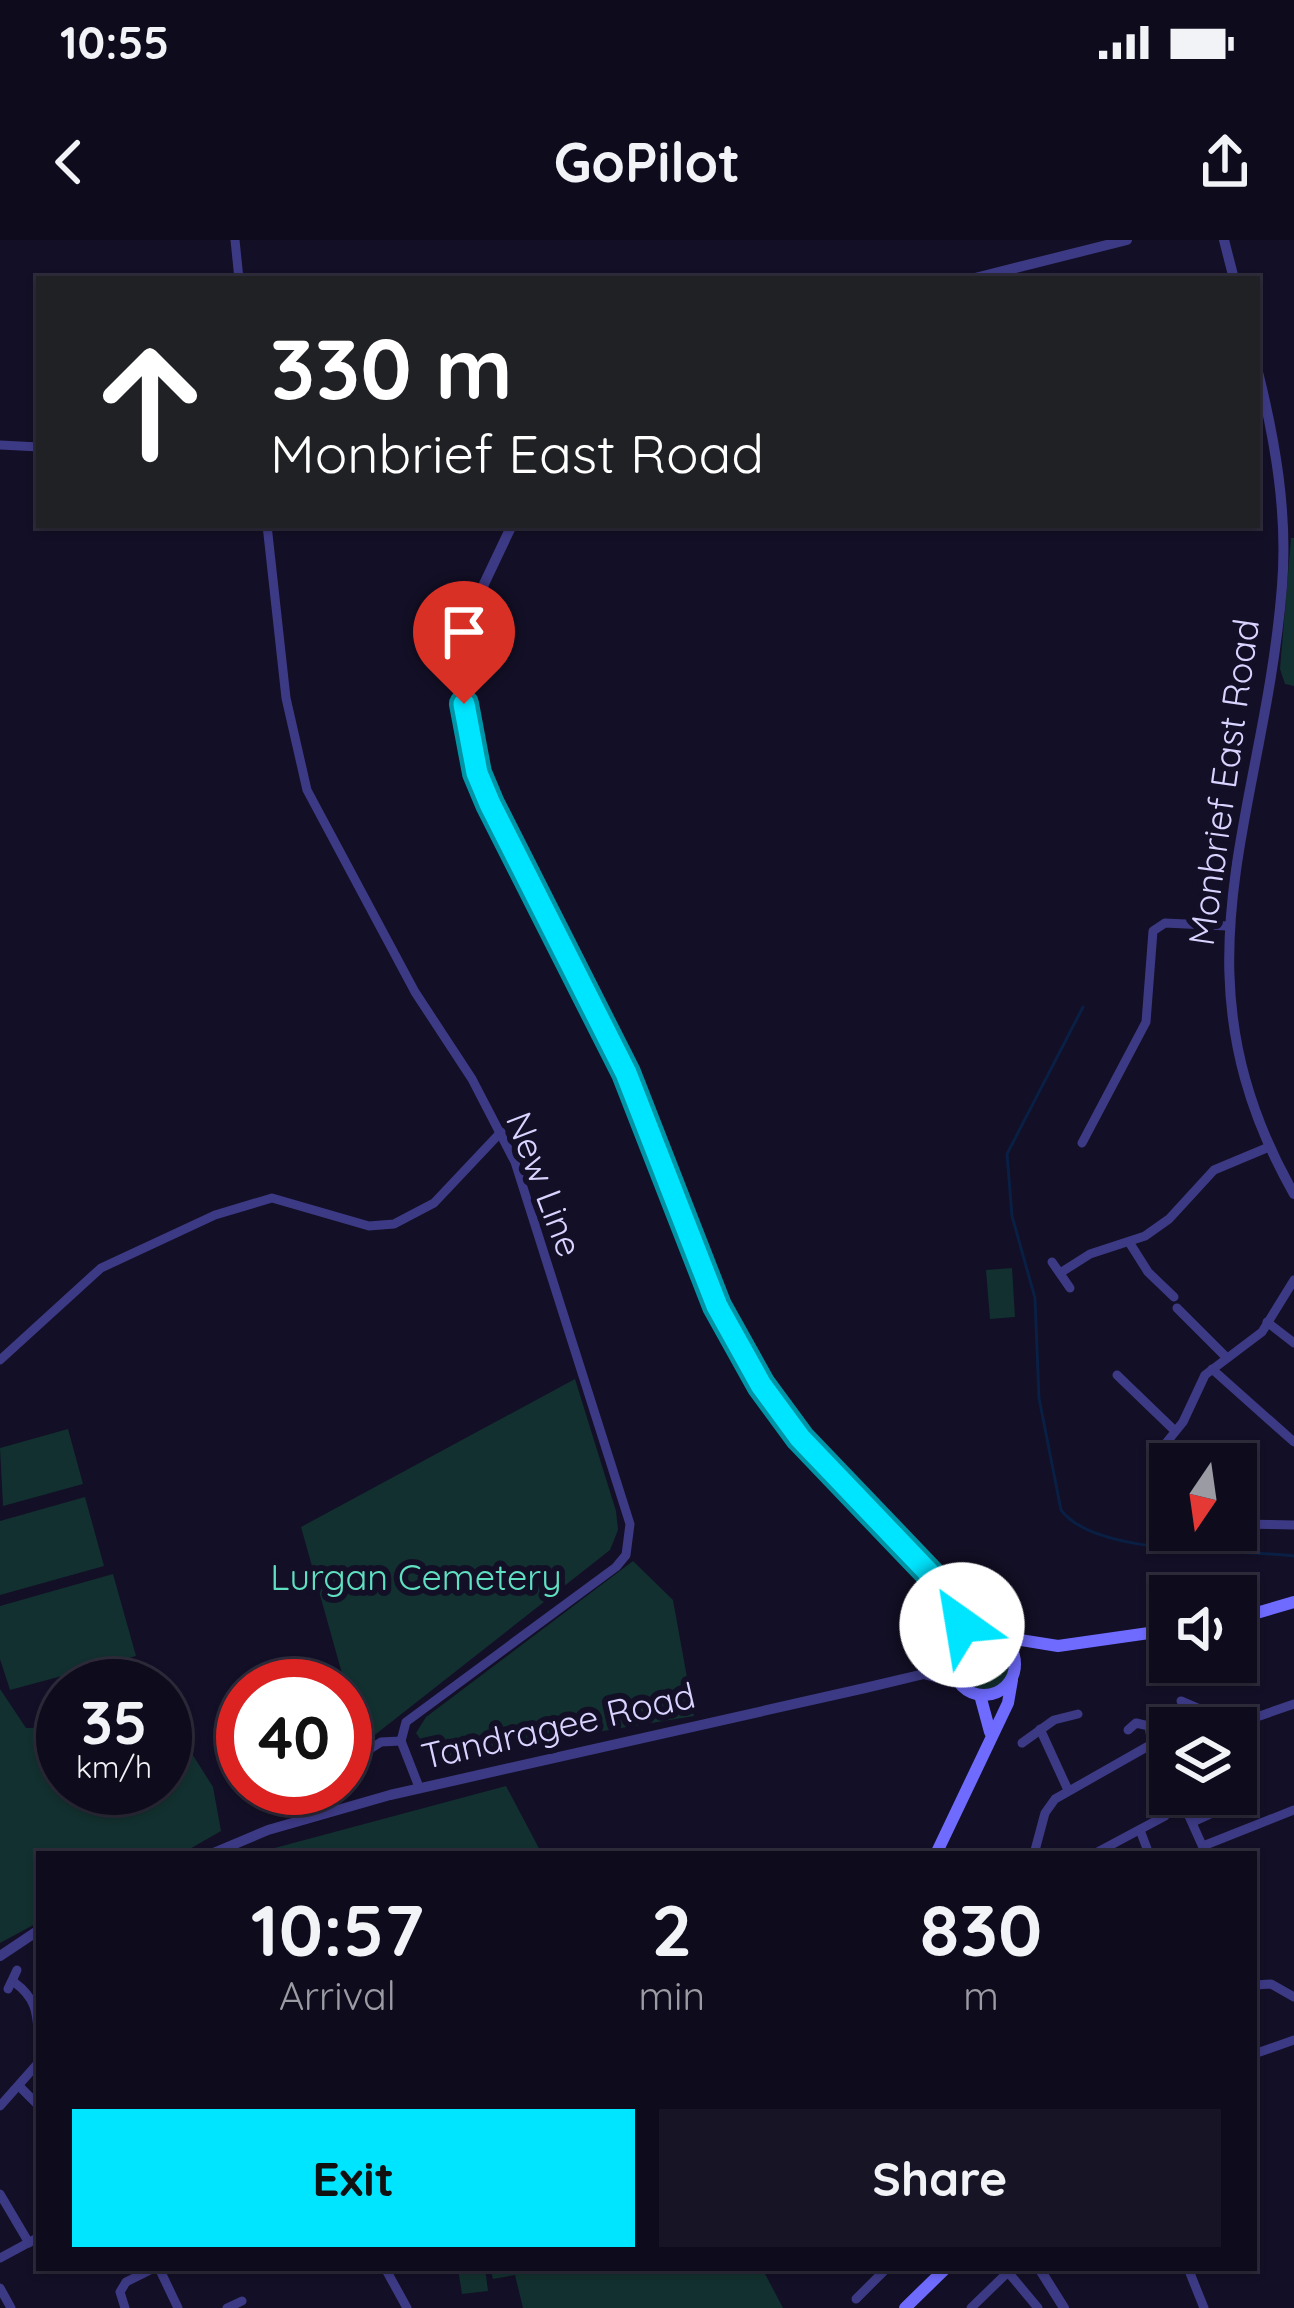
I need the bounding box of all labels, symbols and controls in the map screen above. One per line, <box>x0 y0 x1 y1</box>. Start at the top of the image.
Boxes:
text: 10:55 <box>60 14 169 70</box>
text: GoPilot <box>554 128 740 196</box>
icon: back <box>36 129 102 195</box>
icon: share <box>1192 129 1258 195</box>
text: 330 m <box>270 315 513 420</box>
icon: ahead <box>72 324 228 480</box>
text: Monbrief East Road <box>270 419 764 487</box>
pin <box>413 581 515 704</box>
icon: arrive <box>431 599 497 665</box>
street label: Monbrief East Road <box>1178 616 1268 948</box>
street label: New Line <box>497 1105 593 1263</box>
north arrow <box>1149 1443 1257 1551</box>
map controls <box>1149 1443 1257 1815</box>
park label: Lurgan Cemetery <box>270 1554 562 1599</box>
position arrow <box>899 1562 1025 1688</box>
button: sound <box>1149 1575 1257 1683</box>
speed limit sign: 40 <box>216 1659 372 1815</box>
street label: Tandragee Road <box>417 1672 699 1778</box>
text: 35 <box>81 1684 147 1759</box>
button: layers <box>1149 1707 1257 1815</box>
text: km/h <box>76 1748 152 1786</box>
text: 10:57 <box>251 1884 424 1974</box>
text: 2 <box>651 1884 692 1974</box>
text: 830 <box>920 1884 1042 1974</box>
text: Arrival <box>279 1971 396 2020</box>
text: min <box>639 1971 705 2020</box>
text: m <box>963 1971 999 2020</box>
button: Exit <box>72 2109 635 2247</box>
button: Share <box>659 2109 1221 2247</box>

